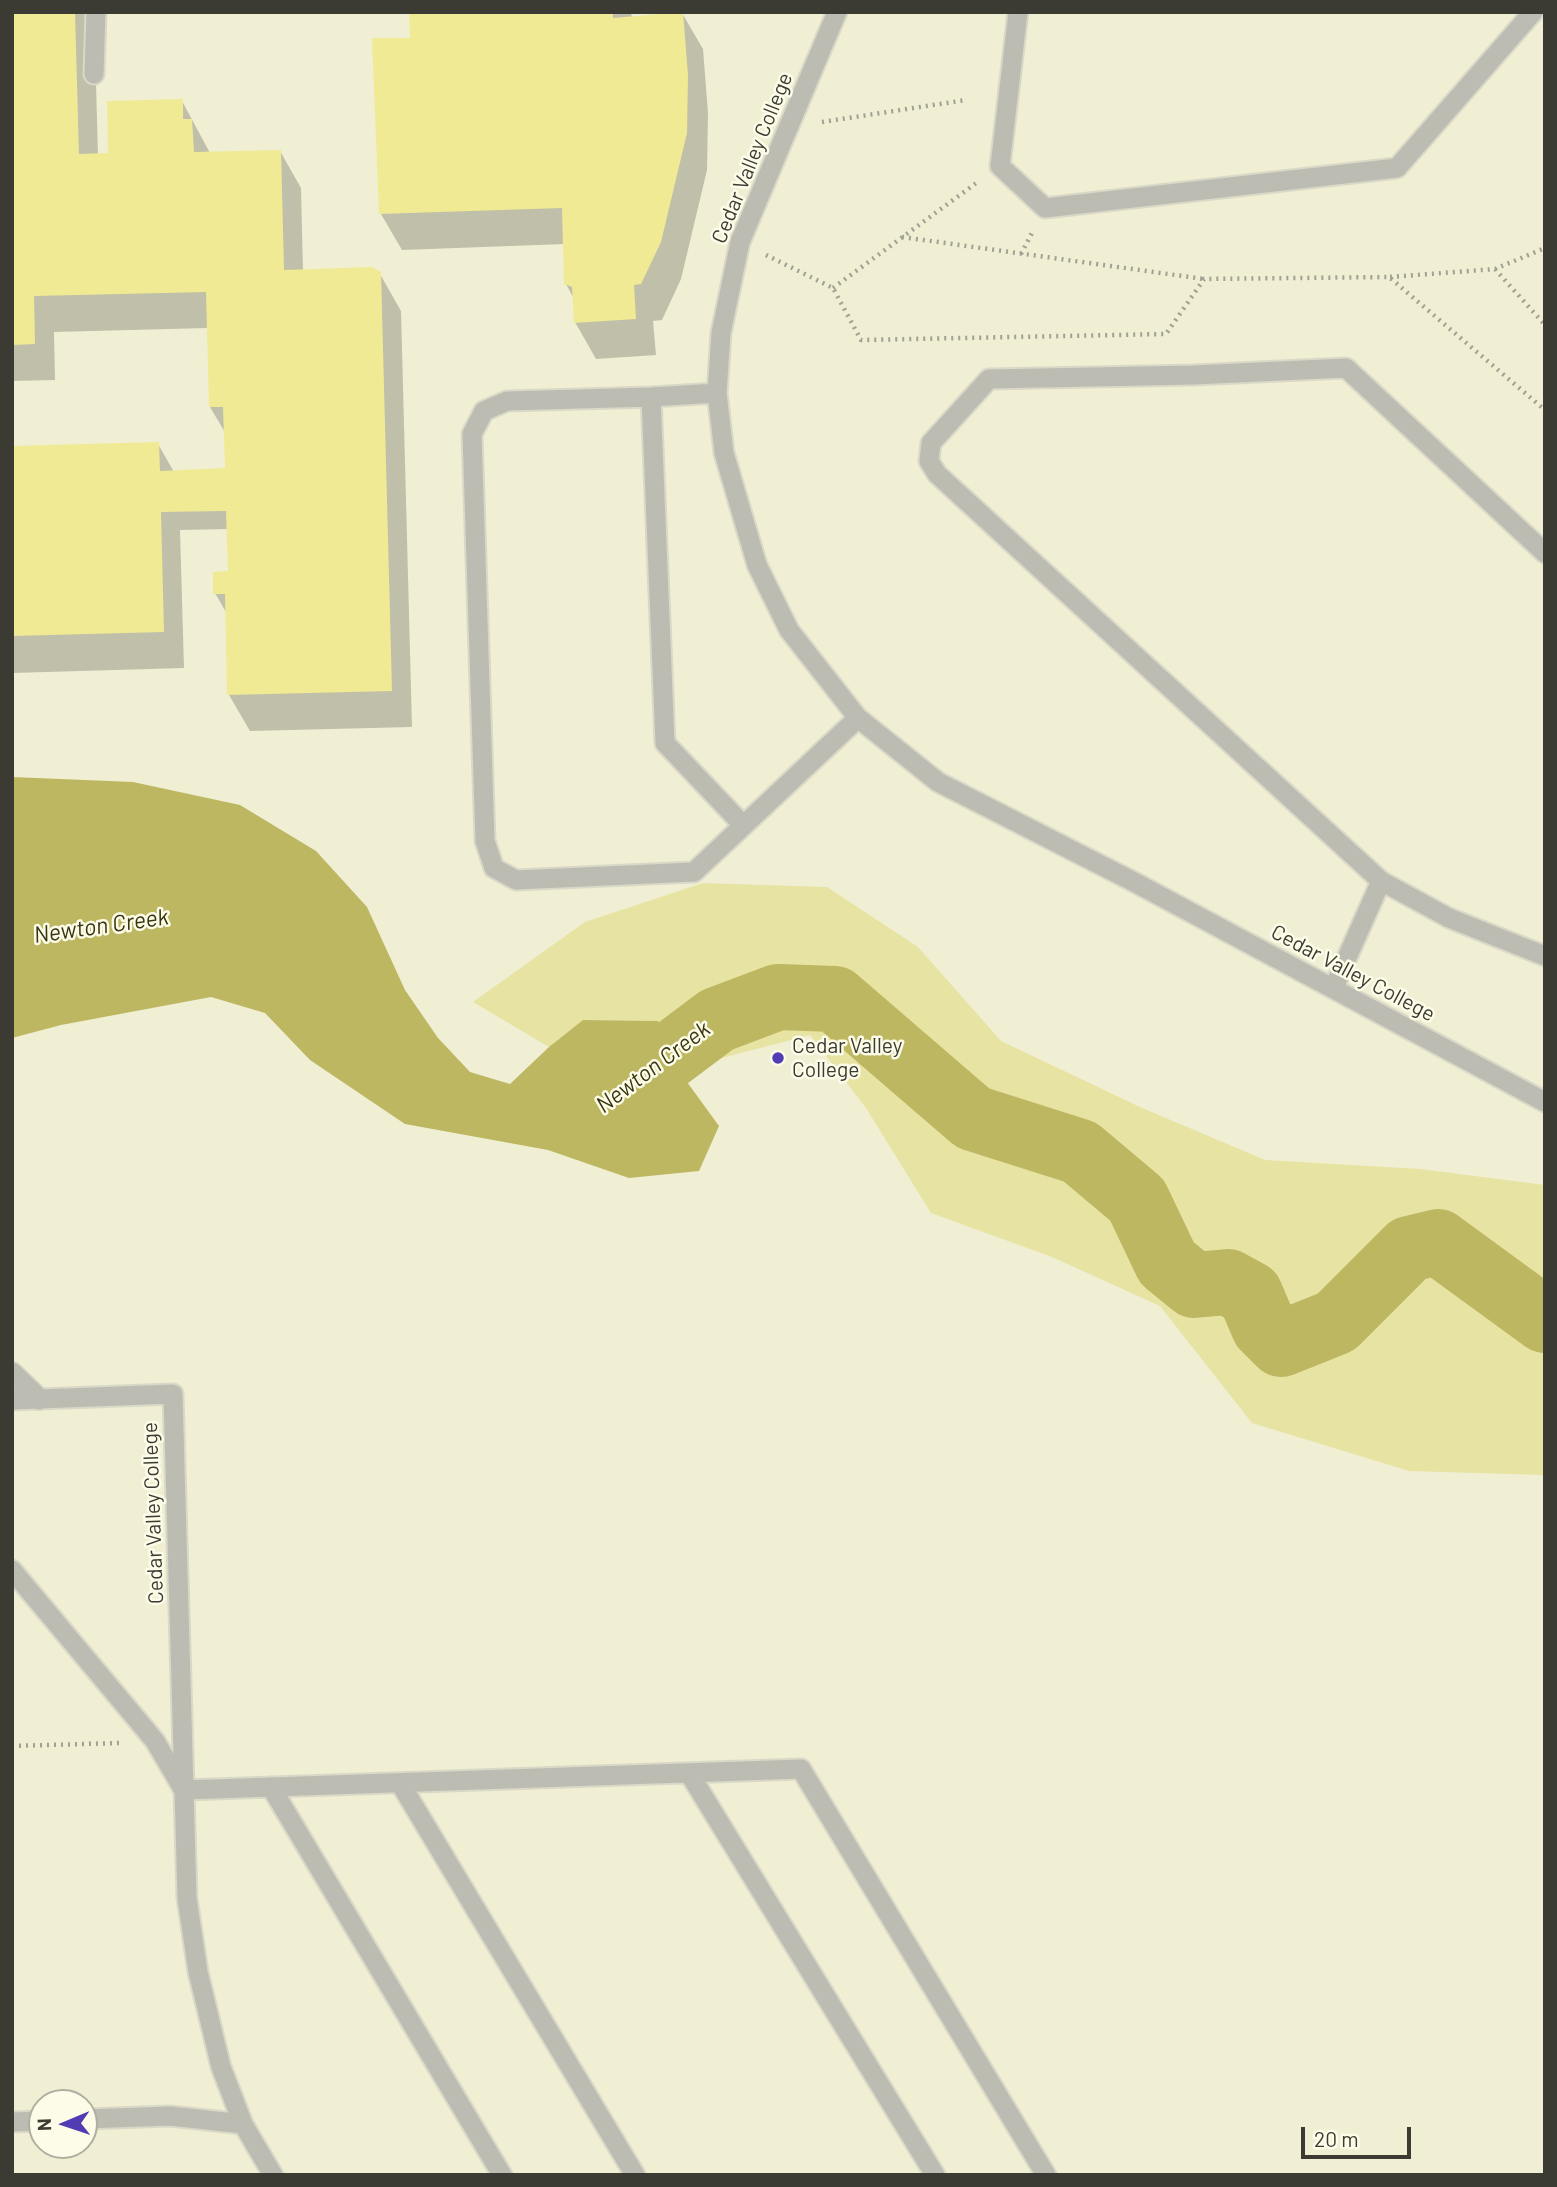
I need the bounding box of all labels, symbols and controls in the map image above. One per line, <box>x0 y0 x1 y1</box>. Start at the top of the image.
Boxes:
street label: Cedar Valley College <box>706 69 798 247</box>
water label: Newton Creek <box>32 903 170 949</box>
street label: Cedar Valley College <box>1267 919 1439 1027</box>
water label: Newton Creek <box>591 1015 715 1119</box>
place label: Cedar Valley College <box>792 1033 902 1083</box>
marker: Cedar Valley College <box>770 1050 786 1066</box>
street label: Cedar Valley College <box>137 1422 169 1604</box>
north arrow <box>28 2089 98 2159</box>
scale bar <box>1305 2114 1415 2158</box>
text: N <box>32 2118 55 2131</box>
text: 20 m <box>1314 2126 1359 2151</box>

